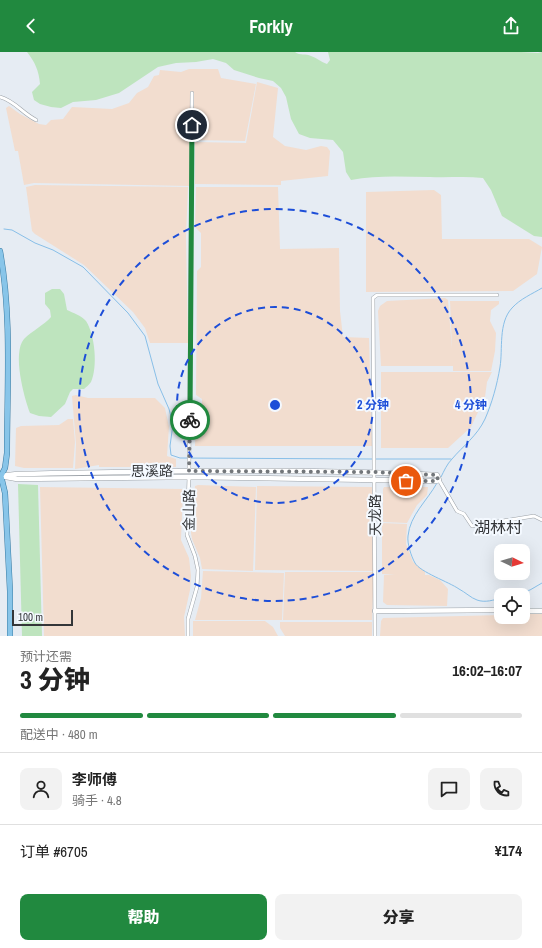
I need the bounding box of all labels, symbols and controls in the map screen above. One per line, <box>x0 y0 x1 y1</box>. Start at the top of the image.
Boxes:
text: Forkly <box>249 14 293 39</box>
icon: back <box>20 15 42 37</box>
icon: share <box>500 15 522 37</box>
pin <box>175 108 209 142</box>
icon: home <box>181 114 203 136</box>
text: 2 分钟 <box>357 397 389 413</box>
text: 4 分钟 <box>455 397 487 413</box>
centre of rings <box>268 398 282 412</box>
courier <box>170 400 210 440</box>
icon: bike <box>179 409 201 431</box>
street label: 思溪路 <box>131 462 173 480</box>
pin <box>389 464 423 498</box>
icon: bag <box>395 470 417 492</box>
street label: 金山路 <box>180 489 198 531</box>
street label: 天龙路 <box>366 494 384 536</box>
district label: 湖林村 <box>474 516 522 538</box>
north arrow <box>494 544 530 580</box>
map controls <box>494 544 530 624</box>
button: locate <box>494 588 530 624</box>
scale bar <box>12 608 73 627</box>
text: 100 m <box>18 610 43 624</box>
text: 预计还需 <box>20 648 72 665</box>
text: 16:02–16:07 <box>452 660 522 681</box>
text: 3 分钟 <box>20 662 90 697</box>
text: 配送中 · 480 m <box>20 726 98 743</box>
button: person <box>20 768 62 810</box>
button: chat <box>428 768 470 810</box>
button: phone <box>480 768 522 810</box>
text: 李师傅 <box>72 769 117 790</box>
text: 骑手 · 4.8 <box>72 792 122 809</box>
text: ¥174 <box>495 840 522 861</box>
text: 订单 #6705 <box>20 841 88 862</box>
button: 帮助 <box>20 894 267 940</box>
button: 分享 <box>275 894 522 940</box>

